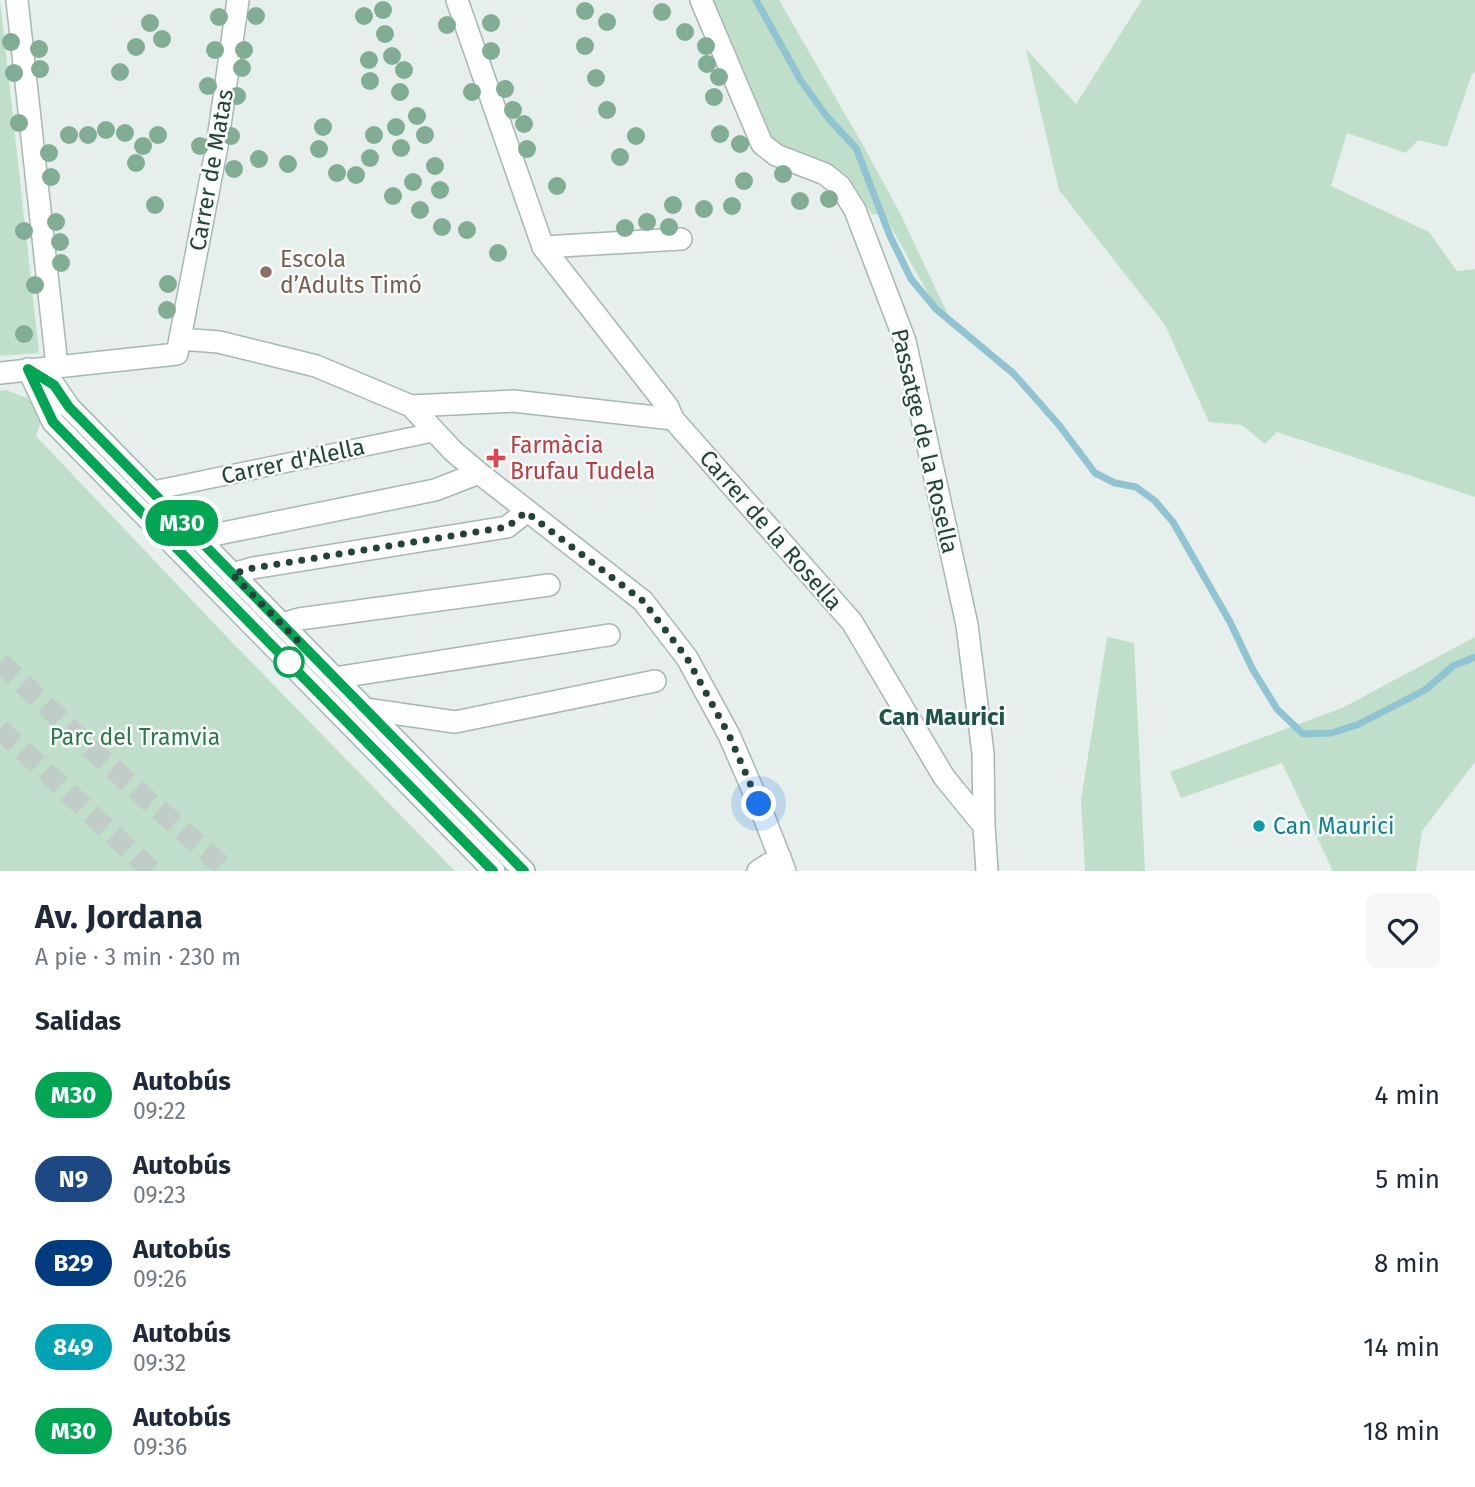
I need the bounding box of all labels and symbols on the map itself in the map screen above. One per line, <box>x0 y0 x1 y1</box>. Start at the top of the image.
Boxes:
street label: Carrer de Matas <box>183 87 239 253</box>
place label: Escola d’Adults Timó <box>280 245 422 299</box>
marker: Escola d’Adults Timó <box>258 264 274 280</box>
street label: Passatge de la Rosella <box>886 326 964 556</box>
place label: Farmàcia Brufau Tudela <box>510 431 655 485</box>
street label: Carrer d'Alella <box>219 432 367 490</box>
street label: Carrer de la Rosella <box>694 444 848 616</box>
marker: Farmàcia Brufau Tudela <box>488 450 504 466</box>
line badge: M30 <box>142 500 222 546</box>
unlabelled marker <box>274 647 304 677</box>
district label: Can Maurici <box>879 703 1005 731</box>
park label: Parc del Tramvia <box>50 723 220 751</box>
your location <box>741 786 776 821</box>
place label: Can Maurici <box>1273 812 1394 840</box>
marker: Can Maurici <box>1251 818 1267 834</box>

